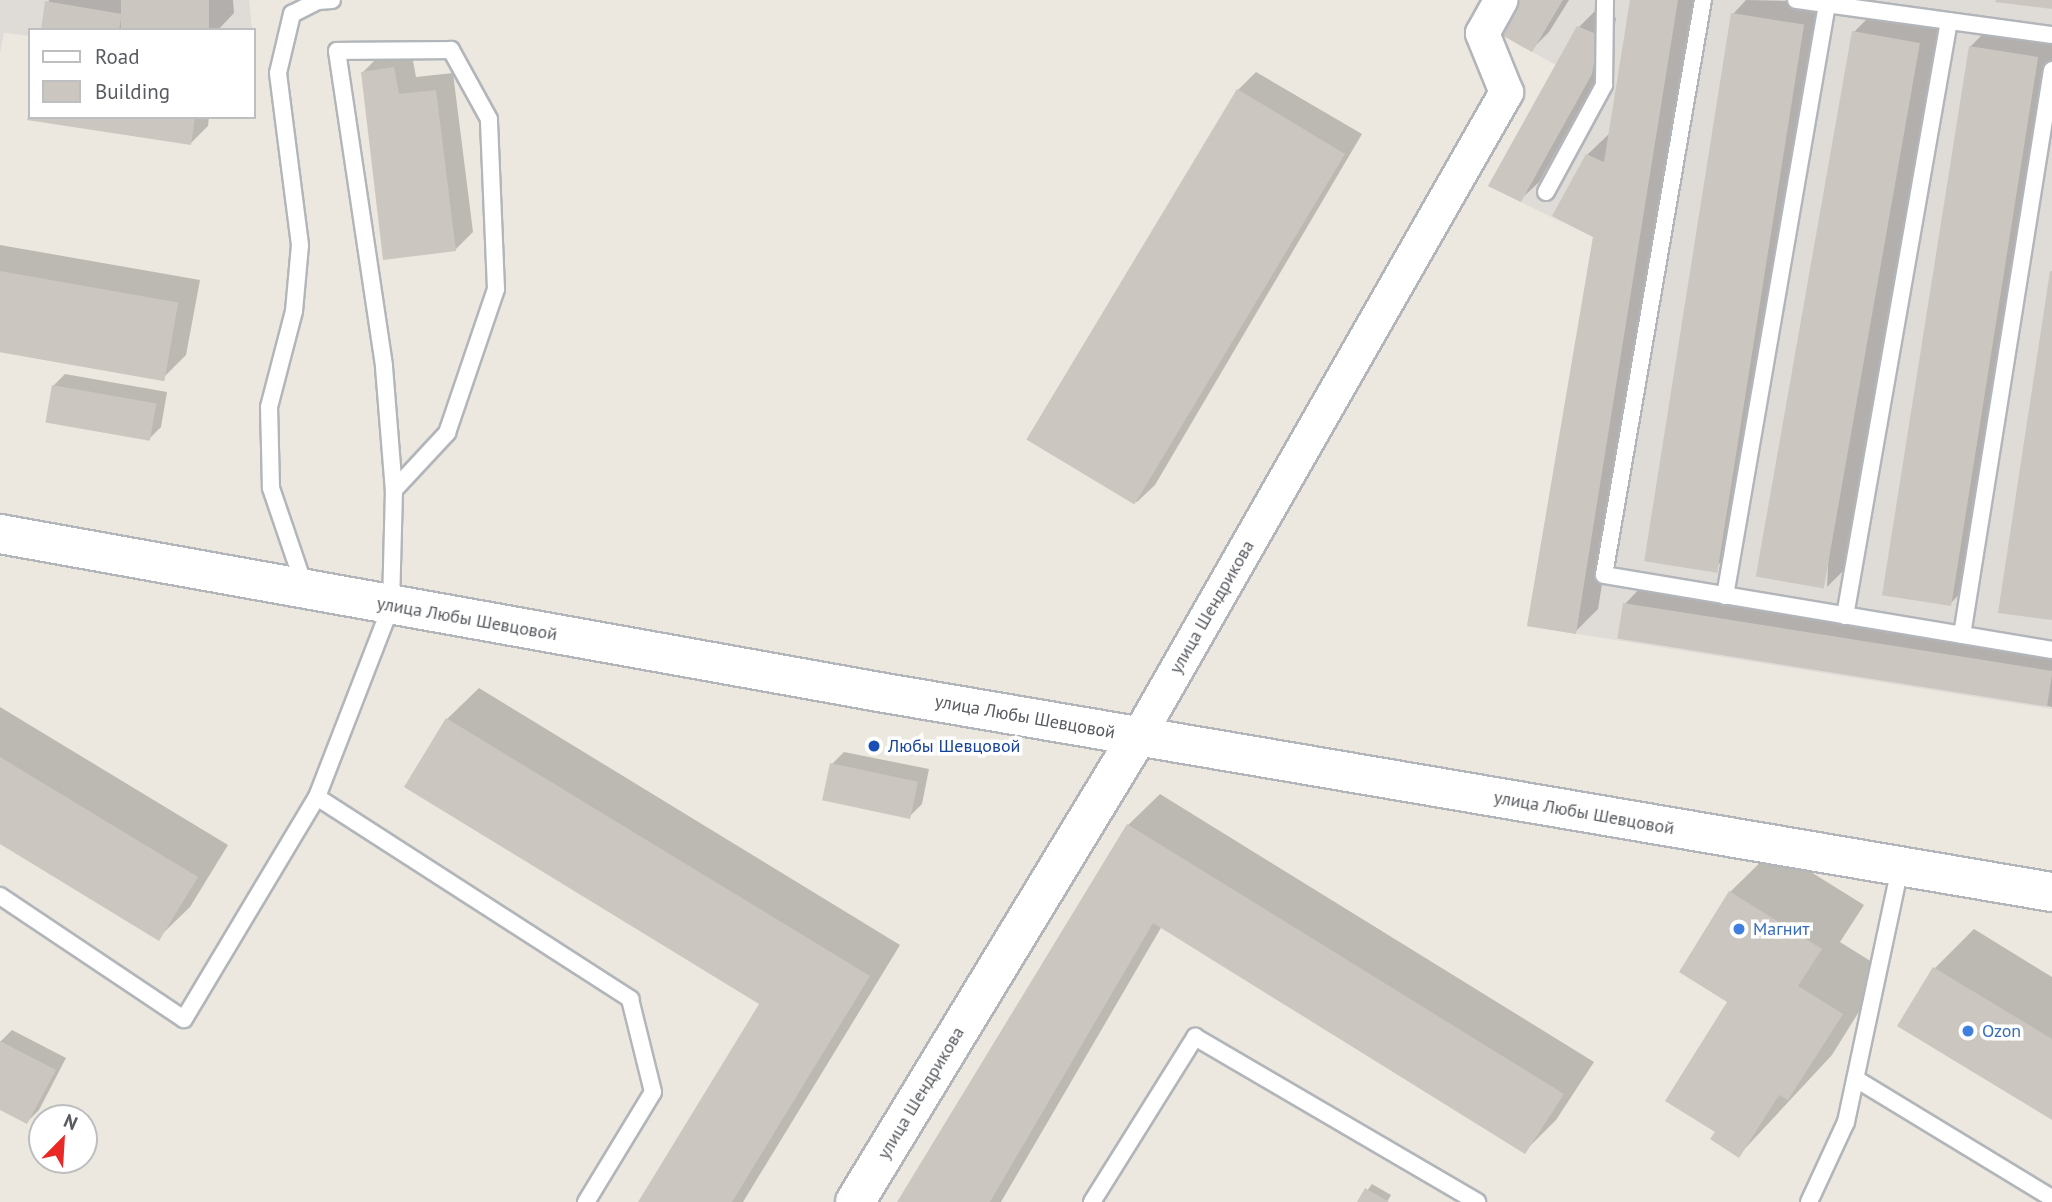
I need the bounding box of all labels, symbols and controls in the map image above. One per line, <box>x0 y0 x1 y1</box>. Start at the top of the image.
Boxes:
legend <box>28 28 256 119</box>
text: Road <box>95 43 139 70</box>
text: Building <box>95 78 170 105</box>
street label: улица Шендрикова <box>1165 536 1259 678</box>
street label: улица Любы Шевцовой <box>375 592 559 646</box>
street label: улица Любы Шевцовой <box>933 690 1117 744</box>
place label: Любы Шевцовой <box>888 735 1020 757</box>
marker: Любы Шевцовой <box>866 738 882 754</box>
street label: улица Любы Шевцовой <box>1492 786 1676 840</box>
place label: Магнит <box>1753 918 1810 940</box>
marker: Магнит <box>1731 921 1747 937</box>
place label: Ozon <box>1982 1020 2021 1042</box>
street label: улица Шендрикова <box>873 1023 969 1163</box>
marker: Ozon <box>1960 1023 1976 1039</box>
north arrow <box>28 1104 98 1174</box>
text: N <box>60 1108 81 1135</box>

